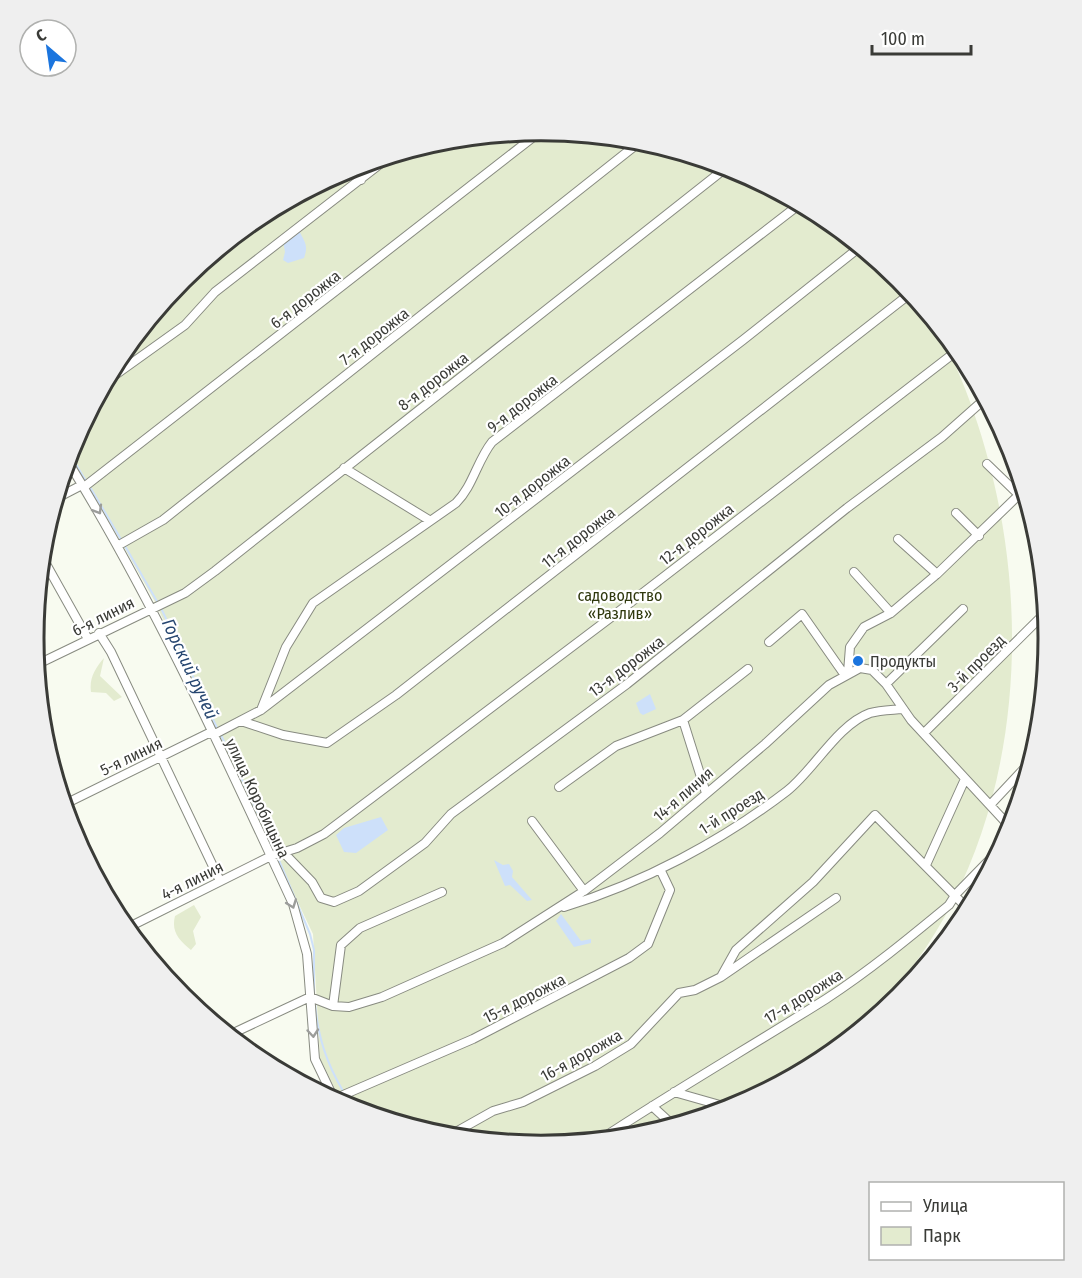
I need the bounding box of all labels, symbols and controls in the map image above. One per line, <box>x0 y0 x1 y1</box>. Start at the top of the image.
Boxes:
north arrow <box>18 18 78 78</box>
scale bar <box>872 18 971 56</box>
text: С <box>33 25 50 46</box>
text: 100 m <box>881 28 925 50</box>
street label: 6-я дорожка <box>266 266 344 333</box>
street label: 7-я дорожка <box>336 303 413 369</box>
street label: 8-я дорожка <box>394 348 472 415</box>
street label: 9-я дорожка <box>483 370 561 437</box>
street label: 10-я дорожка <box>491 451 574 522</box>
street label: 12-я дорожка <box>655 499 737 569</box>
street label: 11-я дорожка <box>538 503 619 572</box>
one-way arrow <box>90 504 102 514</box>
park label: садоводство «Разлив» <box>578 586 663 623</box>
street label: 6-я линия <box>69 593 137 640</box>
water label: Горский ручей <box>157 615 223 723</box>
street label: 3-й проезд <box>944 631 1009 696</box>
street label: 13-я дорожка <box>585 632 668 701</box>
place label: Продукты <box>870 652 936 671</box>
marker: Продукты <box>851 654 865 668</box>
street label: 5-я линия <box>97 733 165 780</box>
street label: улица Коробицына <box>221 735 294 861</box>
street label: 14-я линия <box>649 763 717 826</box>
street label: 1-й проезд <box>696 784 767 839</box>
street label: 4-я линия <box>158 857 226 904</box>
one-way arrow <box>284 898 297 908</box>
street label: 17-я дорожка <box>761 965 846 1028</box>
street label: 15-я дорожка <box>480 970 569 1027</box>
street label: 16-я дорожка <box>537 1025 625 1086</box>
one-way arrow <box>306 1028 319 1037</box>
legend <box>869 1182 1064 1260</box>
text: Улица <box>922 1195 968 1217</box>
text: Парк <box>923 1225 961 1247</box>

